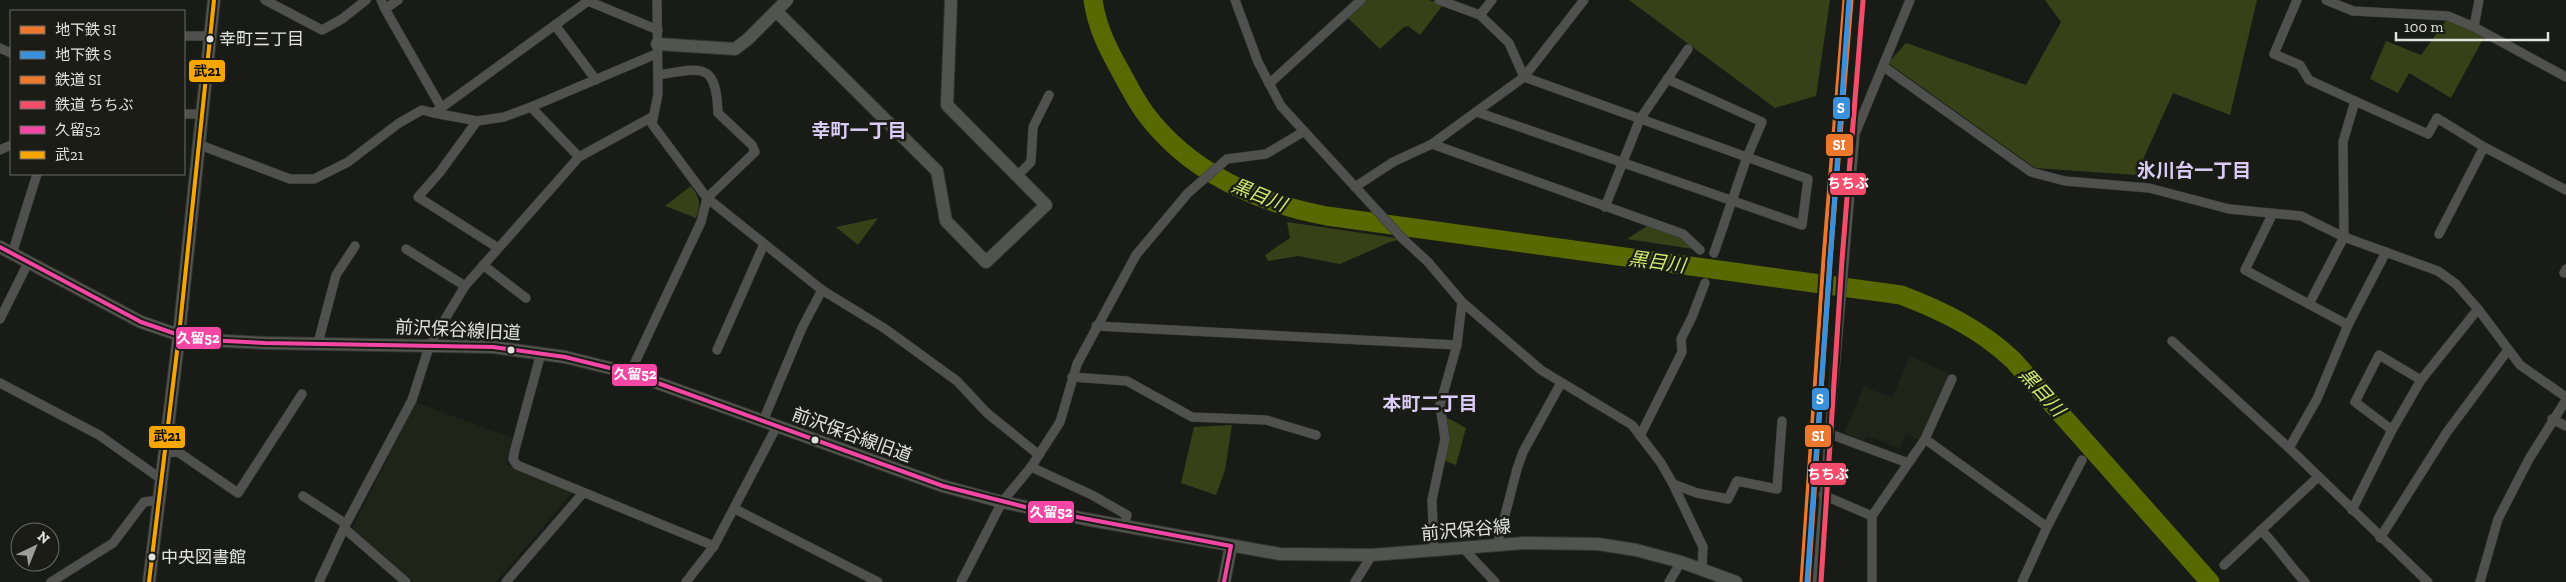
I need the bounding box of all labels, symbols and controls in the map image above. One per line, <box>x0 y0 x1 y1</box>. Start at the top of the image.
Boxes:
legend <box>10 10 185 175</box>
scale bar <box>2396 10 2548 42</box>
text: 100 m <box>2404 18 2443 36</box>
text: 地下鉄 SI <box>55 21 116 39</box>
place label: 幸町三丁目 <box>219 29 304 49</box>
marker: 幸町三丁目 <box>205 34 215 44</box>
text: 地下鉄 S <box>55 46 111 64</box>
line badge: 武21 <box>188 59 226 83</box>
text: 武21 <box>193 63 221 80</box>
text: 鉄道 SI <box>55 71 101 89</box>
text: 鉄道 ちちぶ <box>55 96 133 114</box>
line badge: S <box>1832 96 1851 120</box>
text: S <box>1837 100 1845 117</box>
district label: 幸町一丁目 <box>811 119 907 142</box>
text: 久留52 <box>55 121 101 139</box>
line badge: SI <box>1825 133 1854 157</box>
text: SI <box>1833 137 1845 154</box>
text: 武21 <box>55 146 84 164</box>
district label: 氷川台一丁目 <box>2137 159 2251 182</box>
line badge: ちちぶ <box>1829 172 1867 196</box>
water label: 黒目川 <box>1228 174 1292 217</box>
text: ちちぶ <box>1827 175 1869 192</box>
water label: 黒目川 <box>1627 247 1689 278</box>
street label: 前沢保谷線旧道 <box>395 316 521 344</box>
line badge: 久留52 <box>175 326 222 350</box>
text: 久留52 <box>177 330 220 347</box>
unlabelled marker <box>506 345 516 355</box>
line badge: 久留52 <box>611 363 658 387</box>
water label: 黒目川 <box>2014 363 2071 422</box>
text: 久留52 <box>614 366 657 383</box>
line badge: S <box>1811 387 1830 411</box>
text: S <box>1816 391 1824 408</box>
district label: 本町二丁目 <box>1382 392 1478 415</box>
street label: 前沢保谷線旧道 <box>789 403 915 467</box>
line badge: SI <box>1804 424 1832 448</box>
line badge: 武21 <box>148 425 186 449</box>
text: 武21 <box>153 428 181 445</box>
text: SI <box>1812 428 1824 445</box>
unlabelled marker <box>810 435 820 445</box>
line badge: ちちぶ <box>1809 462 1847 486</box>
text: ちちぶ <box>1807 466 1849 483</box>
line badge: 久留52 <box>1027 500 1075 524</box>
text: 久留52 <box>1030 504 1073 521</box>
street label: 前沢保谷線 <box>1420 515 1512 545</box>
north arrow <box>10 522 60 572</box>
text: N <box>34 528 53 548</box>
place label: 中央図書館 <box>161 547 246 567</box>
marker: 中央図書館 <box>147 552 157 562</box>

